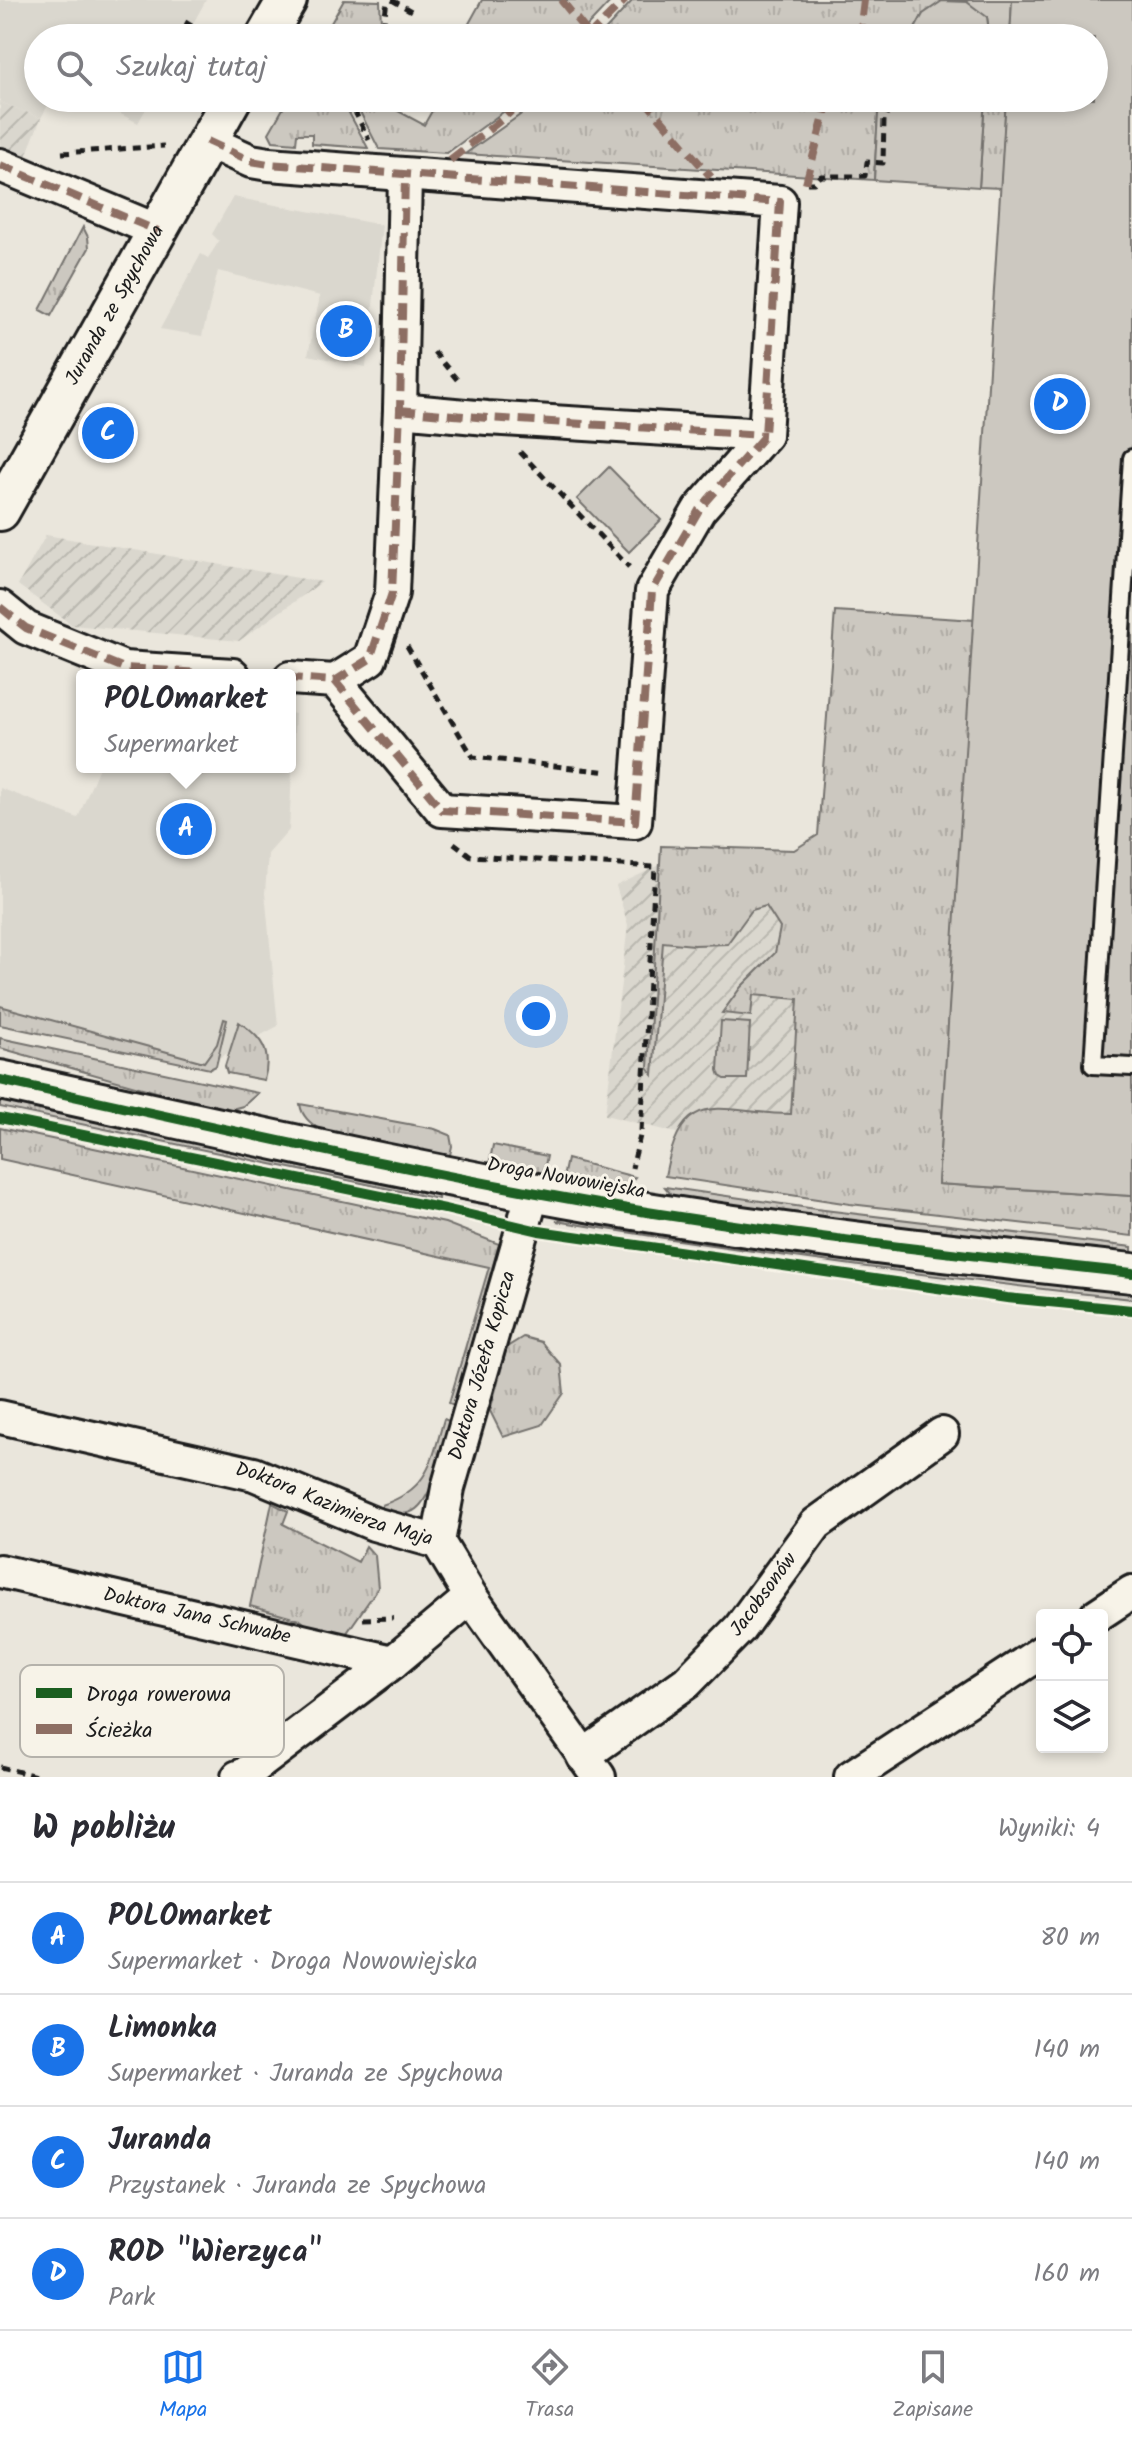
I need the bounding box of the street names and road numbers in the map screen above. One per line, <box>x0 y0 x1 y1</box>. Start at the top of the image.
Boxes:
street label: Juranda ze Spychowa <box>58 219 174 392</box>
street label: Droga Nowowiejska <box>484 1149 648 1209</box>
street label: Doktora Józefa Kopicza <box>441 1267 525 1464</box>
street label: Doktora Kazimierza Maja <box>232 1454 436 1556</box>
street label: Jacobsonów <box>723 1546 806 1645</box>
street label: Doktora Jana Schwabe <box>100 1579 294 1654</box>

